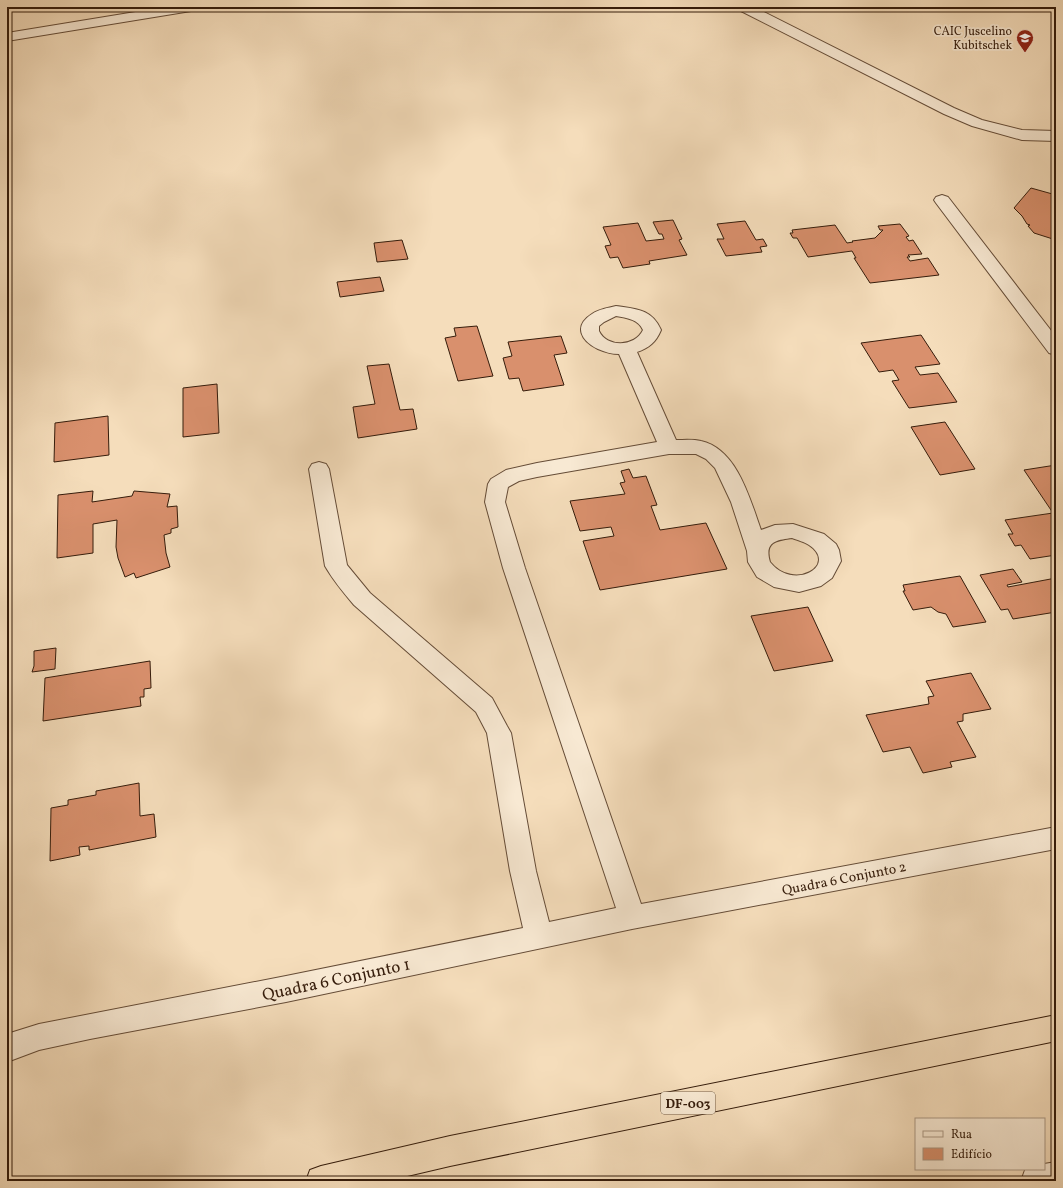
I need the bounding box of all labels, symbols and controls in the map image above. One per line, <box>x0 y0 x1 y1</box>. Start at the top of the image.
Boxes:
place label: CAIC Juscelino Kubitschek <box>934 24 1012 54</box>
school or university icon: CAIC Juscelino Kubitschek <box>1015 28 1035 53</box>
street label: Quadra 6 Conjunto 2 <box>781 858 908 901</box>
street label: Quadra 6 Conjunto 1 <box>260 954 412 1007</box>
road number: DF-003 <box>661 1092 715 1114</box>
legend <box>915 1118 1045 1170</box>
text: Rua <box>951 1127 972 1143</box>
text: Edifício <box>951 1147 992 1163</box>

